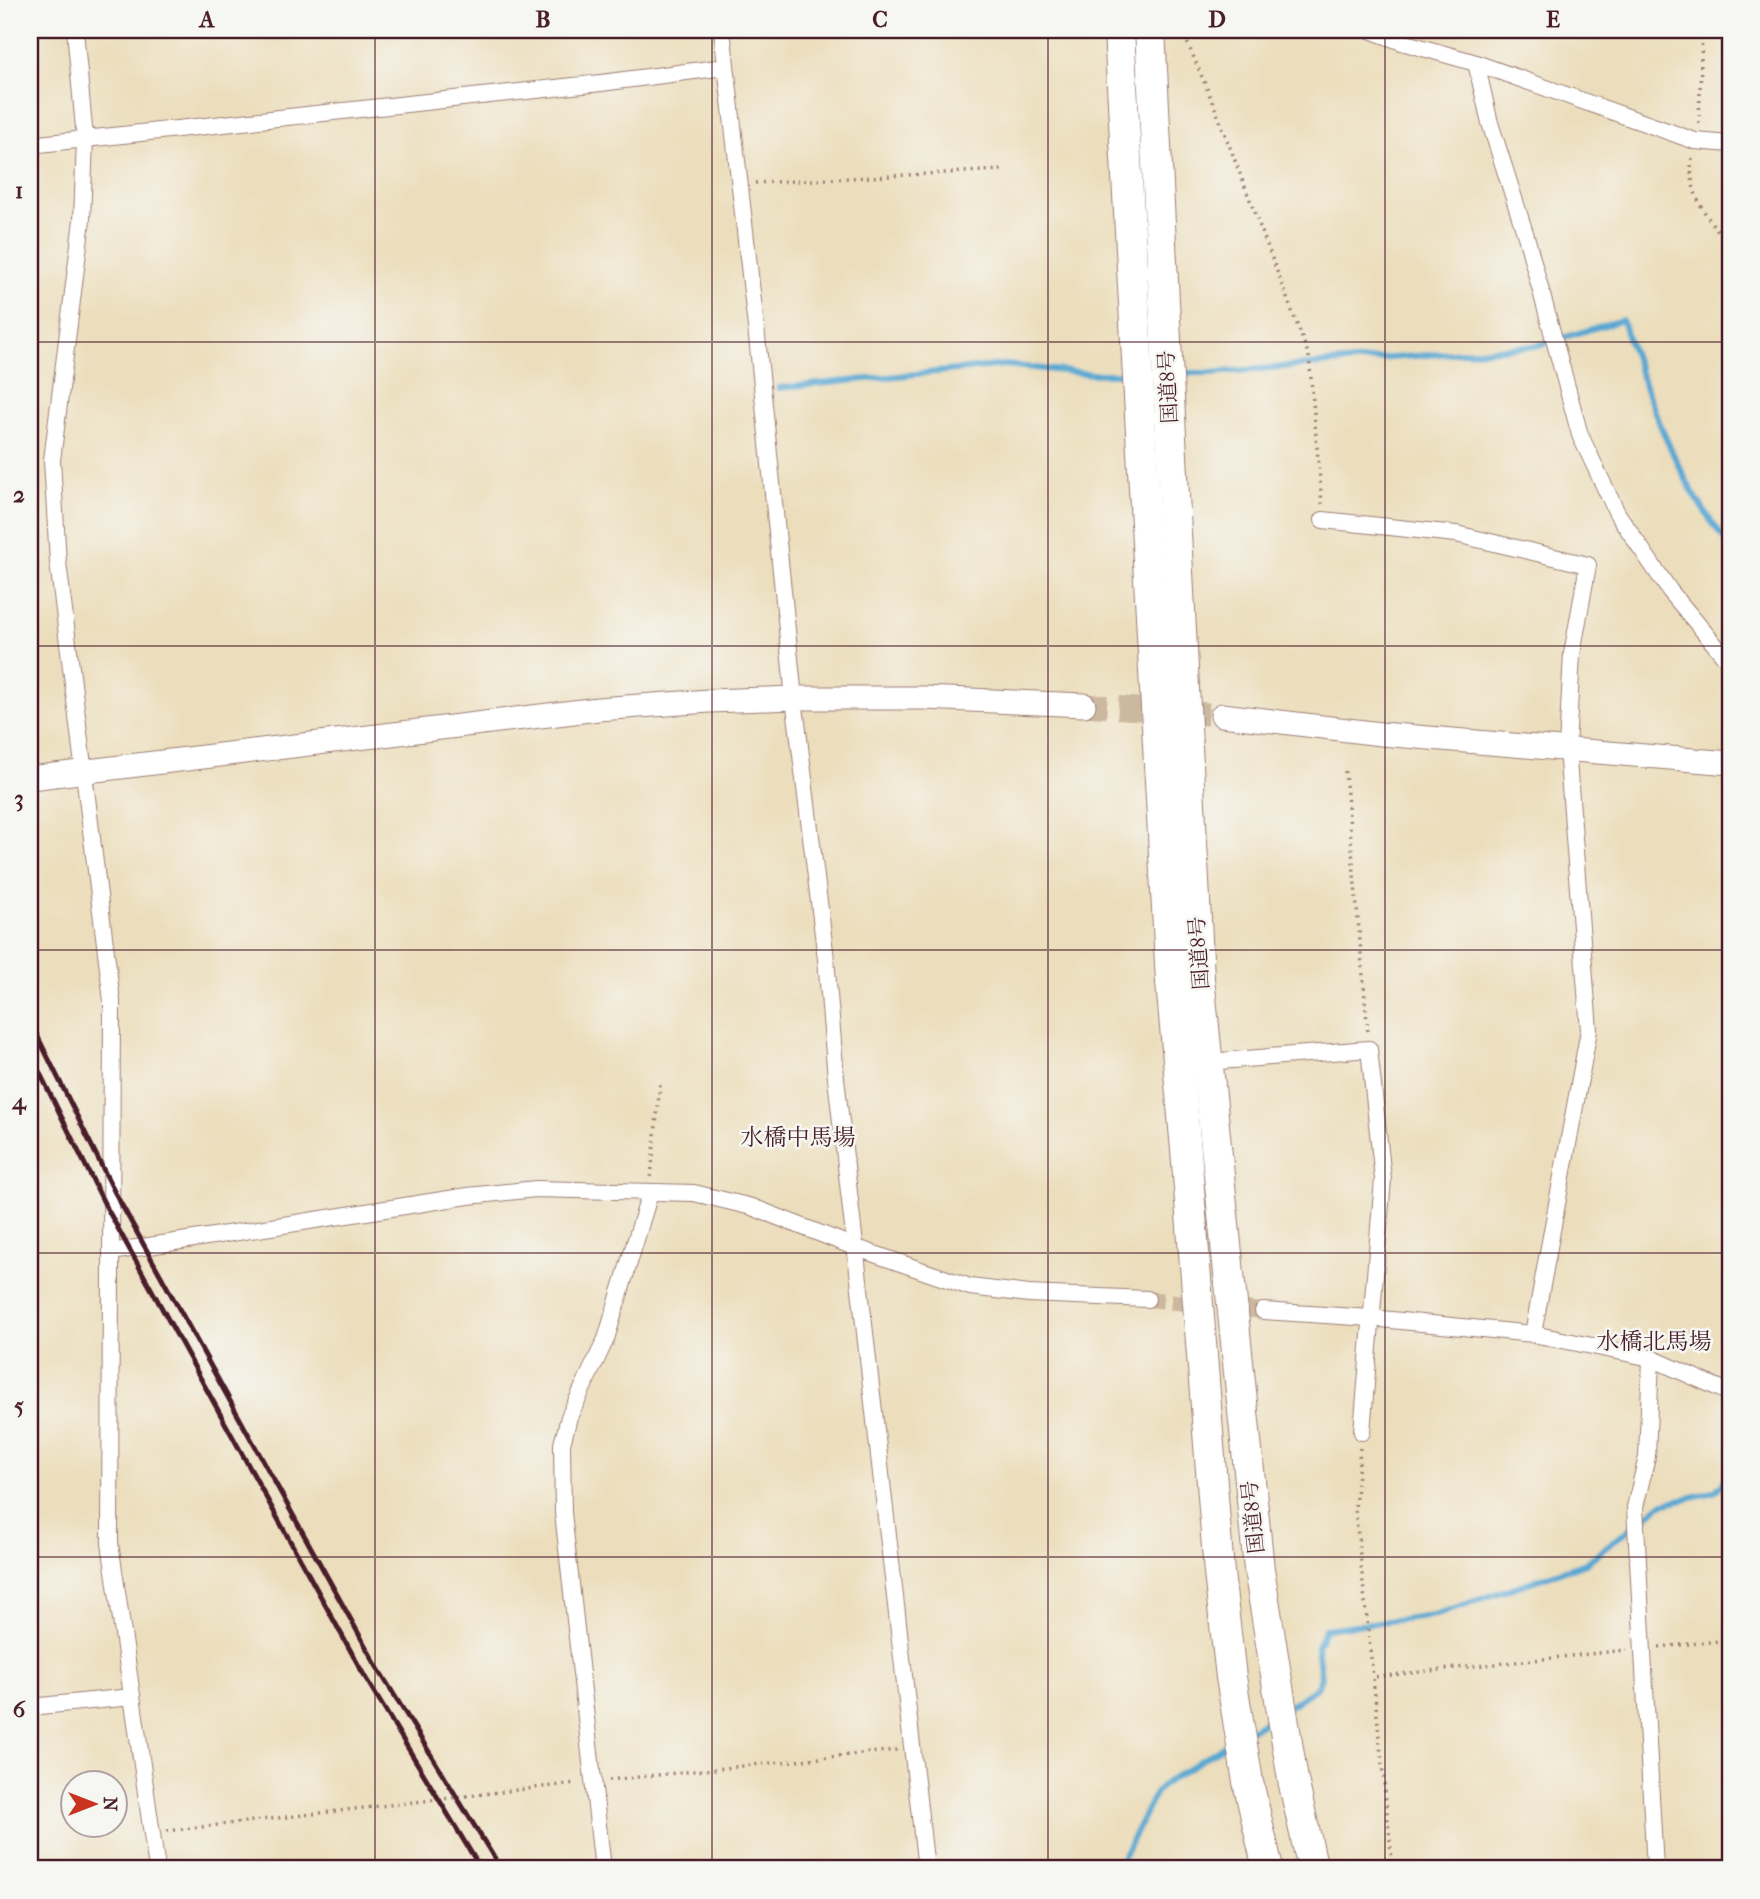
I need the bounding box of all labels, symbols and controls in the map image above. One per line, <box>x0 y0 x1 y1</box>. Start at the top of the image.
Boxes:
text: A <box>198 6 216 33</box>
text: B <box>536 6 551 33</box>
text: C <box>872 6 888 33</box>
text: D <box>1208 6 1226 33</box>
text: E <box>1546 6 1560 33</box>
text: 1 <box>15 177 23 204</box>
street label: 国道8号 <box>1154 350 1182 424</box>
text: 2 <box>13 481 25 508</box>
text: 3 <box>14 785 24 812</box>
street label: 国道8号 <box>1184 915 1214 991</box>
text: 4 <box>11 1088 27 1115</box>
district label: 水橋中馬場 <box>741 1124 856 1151</box>
district label: 水橋北馬場 <box>1597 1328 1712 1355</box>
text: 5 <box>14 1392 24 1419</box>
street label: 国道8号 <box>1237 1479 1269 1555</box>
text: 6 <box>13 1696 26 1723</box>
north arrow <box>60 1770 130 1840</box>
text: N <box>99 1797 121 1812</box>

